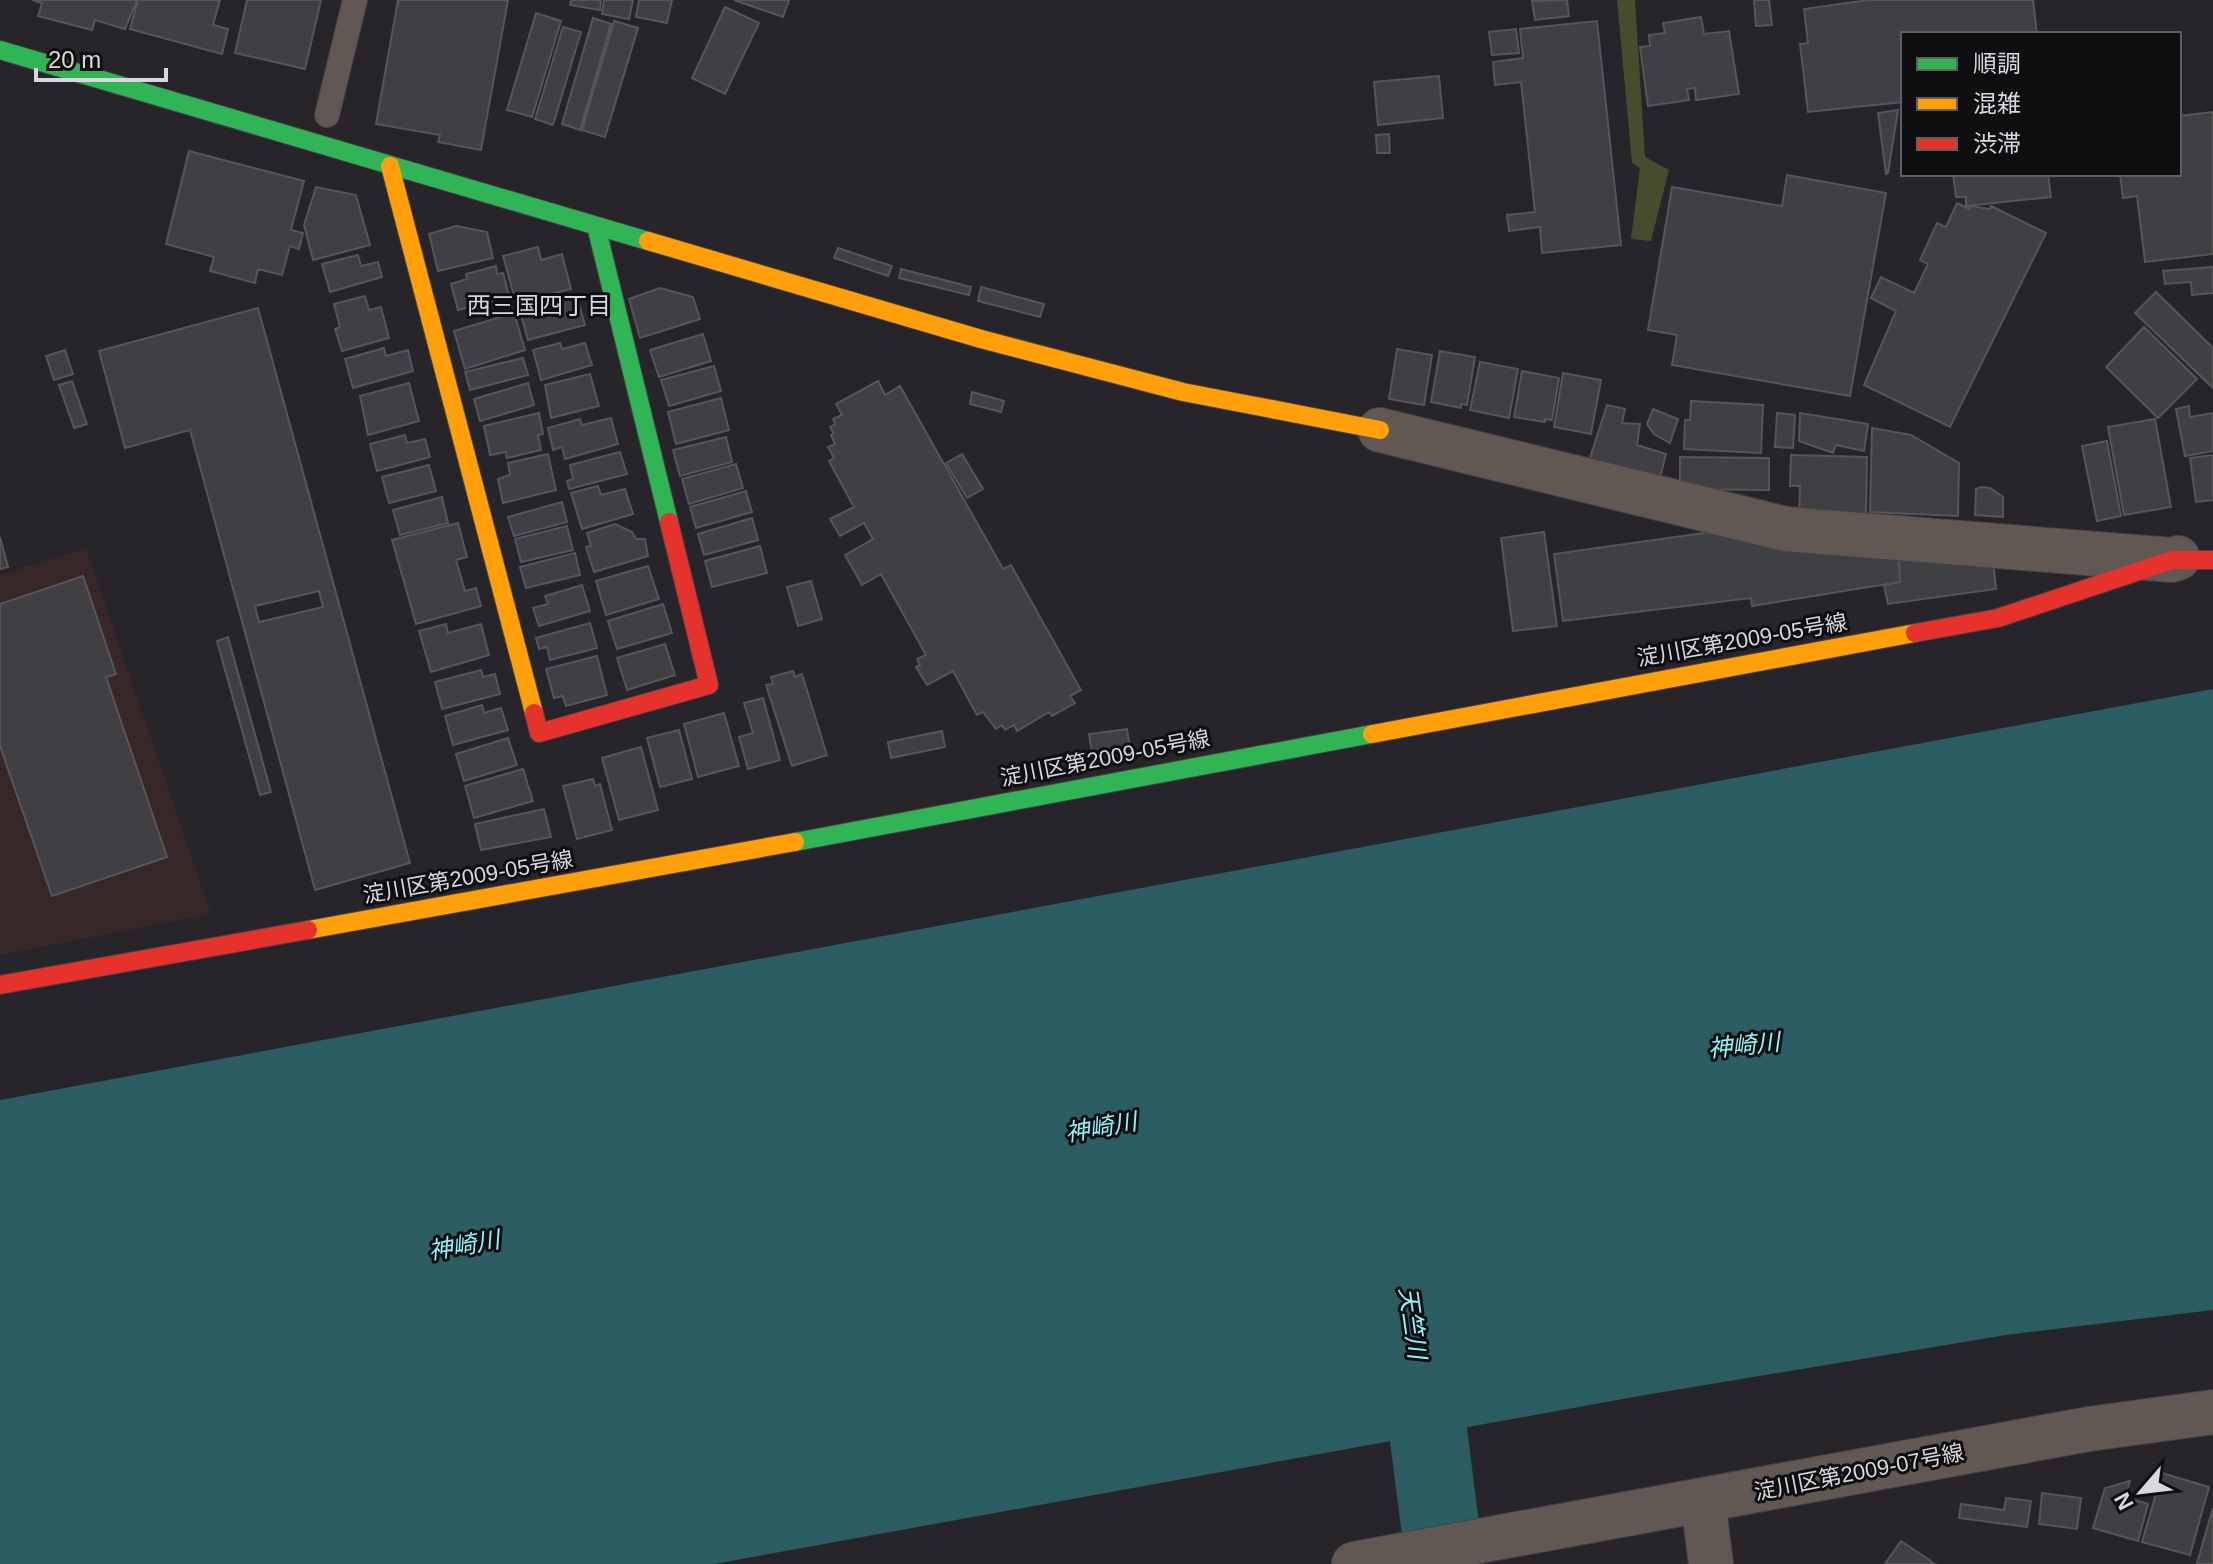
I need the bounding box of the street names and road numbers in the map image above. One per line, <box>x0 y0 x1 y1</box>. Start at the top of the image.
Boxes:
street label: 淀川区第2009-05号線 <box>1635 609 1849 671</box>
street label: 淀川区第2009-05号線 <box>998 725 1212 791</box>
street label: 淀川区第2009-05号線 <box>361 846 575 908</box>
street label: 淀川区第2009-07号線 <box>1752 1439 1966 1505</box>

